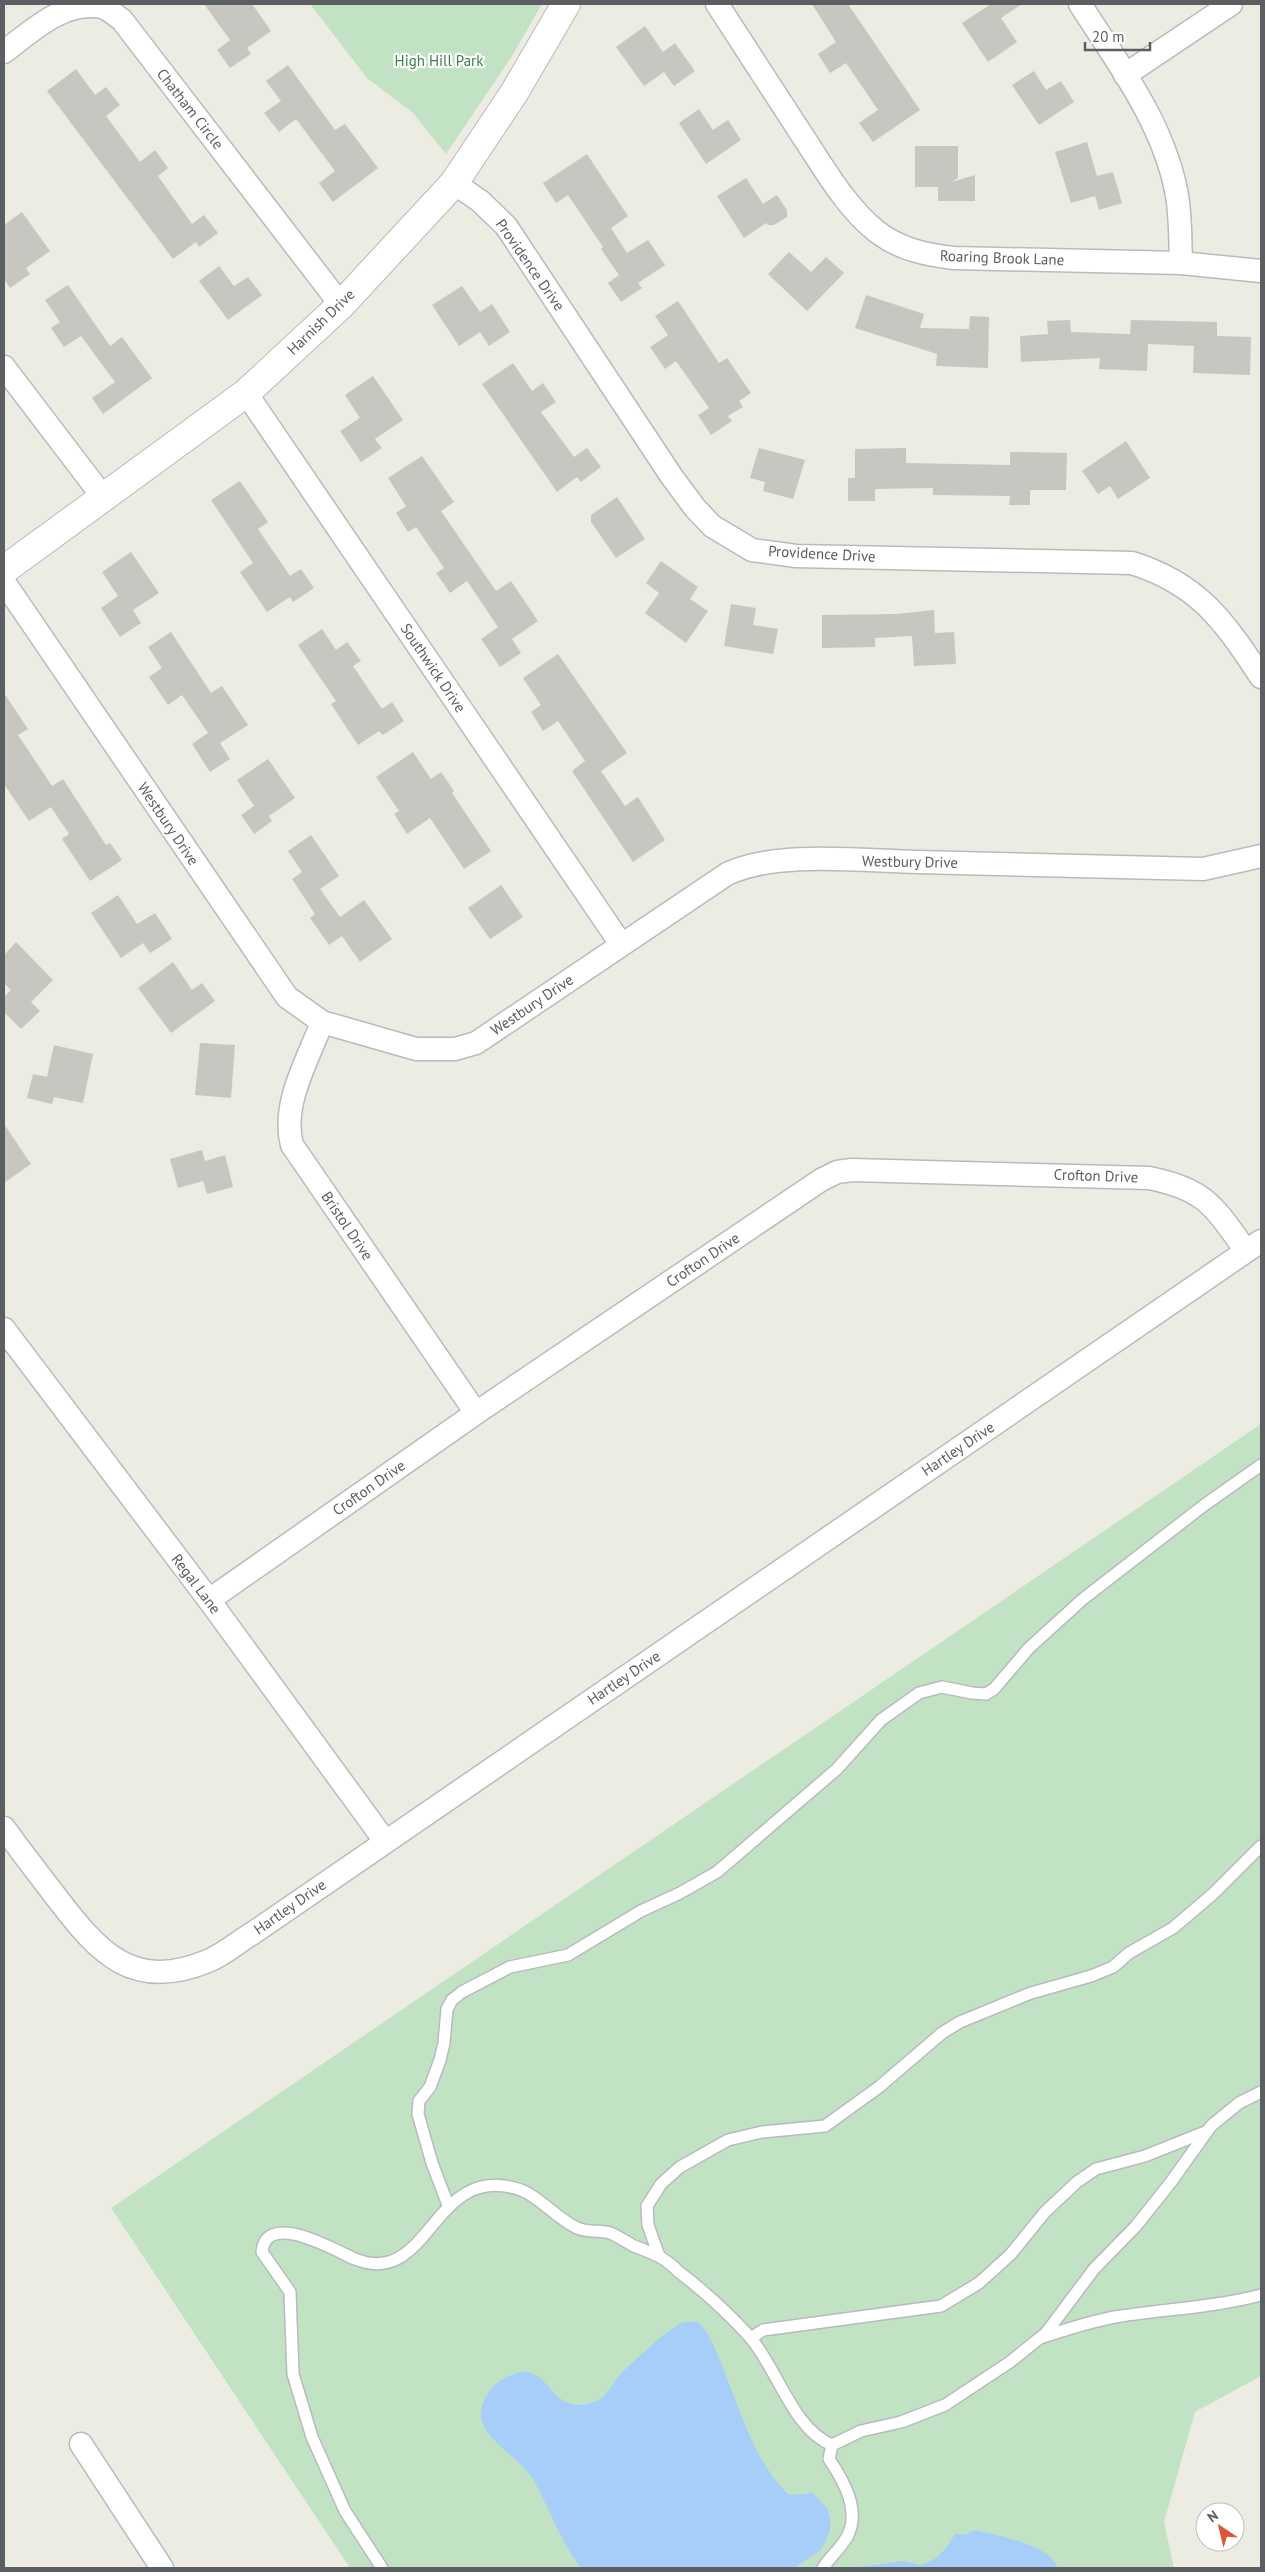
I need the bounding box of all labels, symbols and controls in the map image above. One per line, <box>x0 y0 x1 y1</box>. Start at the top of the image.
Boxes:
scale bar <box>1085 20 1150 52</box>
text: 20 m <box>1092 27 1125 46</box>
park label: High Hill Park <box>395 51 484 70</box>
street label: Chatham Circle <box>153 64 228 153</box>
street label: Providence Drive <box>492 215 569 314</box>
street label: Roaring Brook Lane <box>939 246 1065 269</box>
street label: Harnish Drive <box>283 285 359 359</box>
street label: Providence Drive <box>768 541 876 566</box>
street label: Southwick Drive <box>397 619 470 716</box>
street label: Westbury Drive <box>134 779 203 869</box>
street label: Westbury Drive <box>862 851 958 872</box>
street label: Westbury Drive <box>487 970 577 1039</box>
street label: Crofton Drive <box>1053 1165 1139 1186</box>
street label: Bristol Drive <box>317 1188 377 1264</box>
street label: Crofton Drive <box>662 1228 743 1291</box>
street label: Hartley Drive <box>918 1417 998 1480</box>
street label: Crofton Drive <box>329 1456 409 1520</box>
street label: Regal Lane <box>168 1550 225 1617</box>
street label: Hartley Drive <box>584 1646 664 1709</box>
street label: Hartley Drive <box>250 1875 330 1938</box>
north arrow <box>1195 2502 1245 2552</box>
text: N <box>1204 2506 1221 2526</box>

